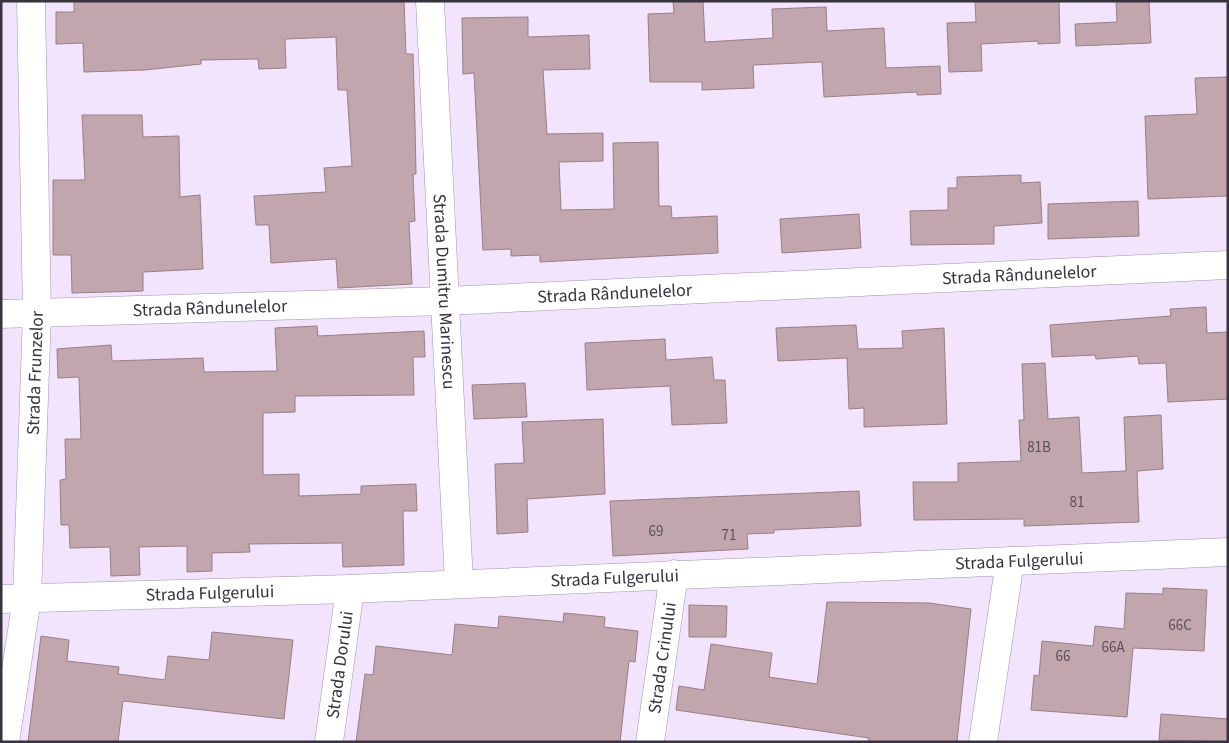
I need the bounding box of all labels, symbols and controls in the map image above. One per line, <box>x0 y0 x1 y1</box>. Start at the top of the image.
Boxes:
street label: Strada Dumitru Marinescu <box>427 193 462 390</box>
street label: Strada Rândunelelor <box>941 259 1098 291</box>
street label: Strada Rândunelelor <box>537 277 693 309</box>
street label: Strada Rândunelelor <box>132 293 288 323</box>
street label: Strada Frunzelor <box>20 309 50 435</box>
house number: 81B <box>1027 437 1051 458</box>
house number: 81 <box>1070 492 1084 513</box>
house number: 69 <box>649 521 663 542</box>
house number: 71 <box>722 525 736 546</box>
street label: Strada Fulgerului <box>955 546 1084 576</box>
street label: Strada Fulgerului <box>550 563 679 593</box>
street label: Strada Fulgerului <box>145 579 275 607</box>
street label: Strada Crinului <box>642 600 682 715</box>
street label: Strada Dorului <box>320 609 359 720</box>
house number: 66C <box>1168 615 1192 636</box>
house number: 66A <box>1101 637 1125 658</box>
house number: 66 <box>1056 646 1070 667</box>

